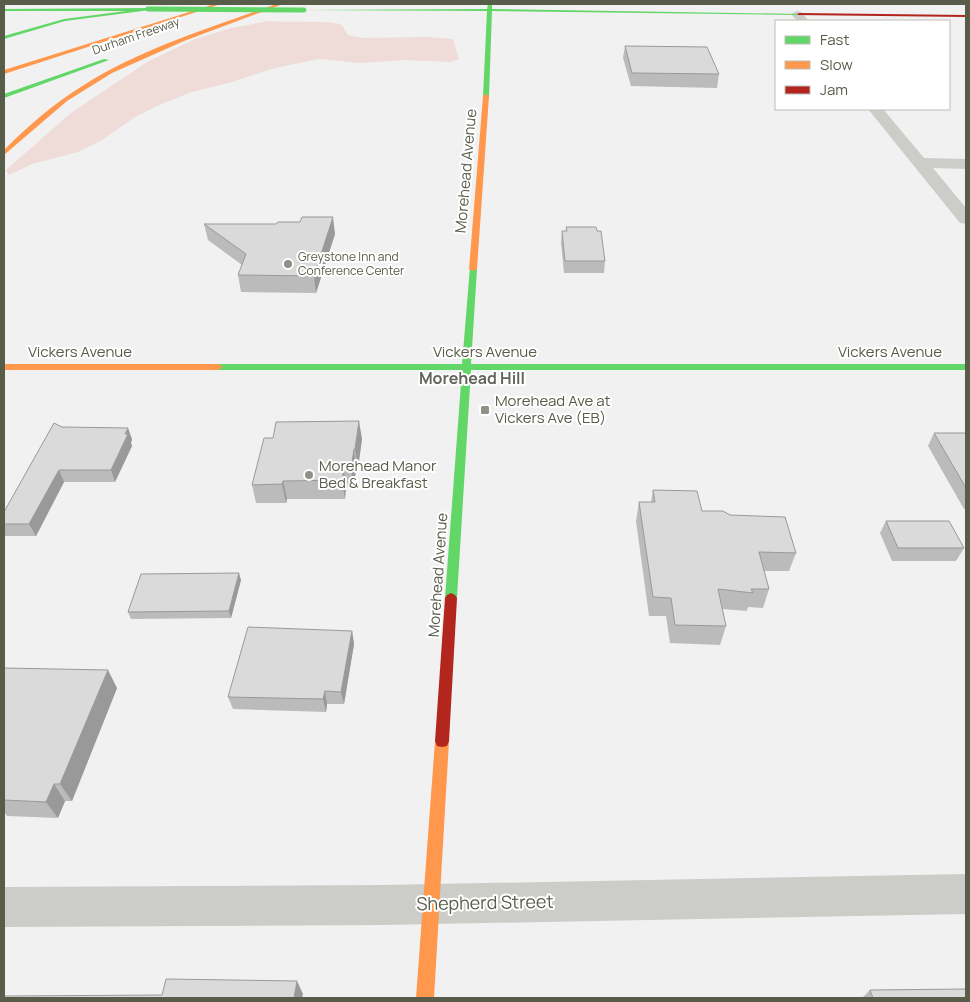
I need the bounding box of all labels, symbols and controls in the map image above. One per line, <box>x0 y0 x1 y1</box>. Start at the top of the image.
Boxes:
street label: Durham Freeway <box>90 12 182 58</box>
legend <box>775 20 950 110</box>
text: Fast <box>820 29 849 50</box>
text: Slow <box>820 54 853 75</box>
text: Jam <box>820 79 848 100</box>
street label: Morehead Avenue <box>450 108 481 234</box>
place label: Greystone Inn and Conference Center <box>298 248 405 279</box>
marker: Greystone Inn and Conference Center <box>282 258 294 270</box>
street label: Vickers Avenue <box>28 341 132 362</box>
street label: Vickers Avenue <box>433 341 537 362</box>
street label: Vickers Avenue <box>838 341 942 362</box>
district label: Morehead Hill <box>419 367 525 389</box>
place label: Morehead Ave at Vickers Ave (EB) <box>495 390 611 428</box>
marker: Morehead Ave at Vickers Ave (EB) <box>479 404 491 416</box>
place label: Morehead Manor Bed & Breakfast <box>319 455 437 493</box>
marker: Morehead Manor Bed & Breakfast <box>303 469 315 481</box>
street label: Morehead Avenue <box>423 512 452 638</box>
street label: Shepherd Street <box>416 889 554 915</box>

